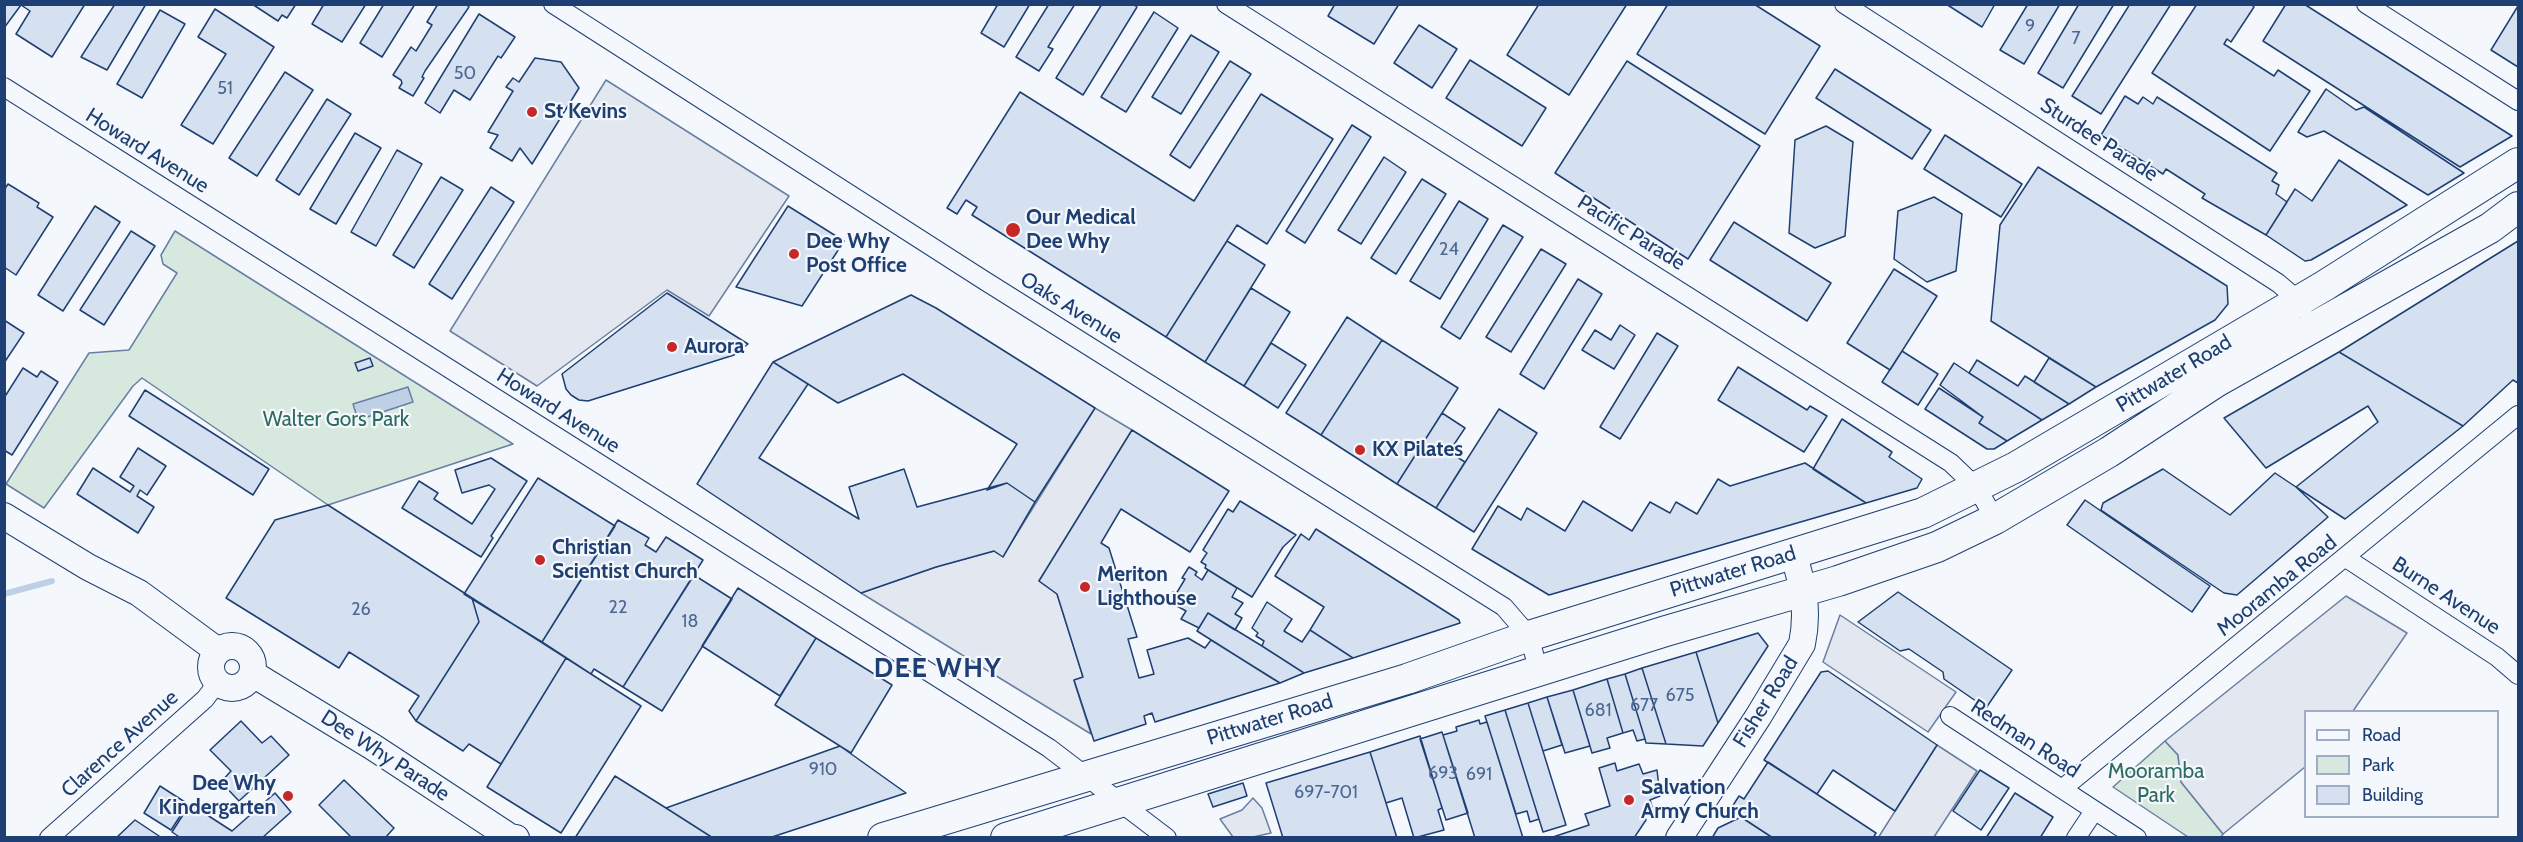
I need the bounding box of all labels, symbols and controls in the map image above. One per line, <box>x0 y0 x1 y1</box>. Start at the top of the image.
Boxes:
house number: 9 <box>2025 16 2035 38</box>
house number: 7 <box>2071 28 2081 50</box>
house number: 50 <box>454 63 476 85</box>
house number: 51 <box>217 78 233 100</box>
street label: Sturdee Parade <box>2036 93 2162 187</box>
place label: St Kevins <box>544 99 627 125</box>
street label: Howard Avenue <box>81 103 213 199</box>
marker: St Kevins <box>525 105 539 119</box>
street label: Pacific Parade <box>1572 190 1690 276</box>
place label: Our Medical Dee Why <box>1026 205 1136 255</box>
marker: Our Medical Dee Why <box>1004 221 1022 239</box>
place label: Dee Why Post Office <box>806 229 907 279</box>
house number: 24 <box>1439 239 1459 261</box>
marker: Dee Why Post Office <box>787 247 801 261</box>
street label: Oaks Avenue <box>1015 267 1127 349</box>
street label: Pittwater Road <box>2112 330 2236 418</box>
place label: Aurora <box>684 334 744 360</box>
marker: Aurora <box>665 340 679 354</box>
street label: Howard Avenue <box>492 363 624 459</box>
park label: Walter Gors Park <box>263 407 409 433</box>
place label: KX Pilates <box>1372 437 1463 463</box>
marker: KX Pilates <box>1353 443 1367 457</box>
street label: Mooramba Road <box>2212 530 2342 642</box>
place label: Christian Scientist Church <box>552 535 698 585</box>
street label: Pittwater Road <box>1667 541 1799 603</box>
street label: Burne Avenue <box>2387 552 2505 640</box>
marker: Christian Scientist Church <box>533 553 547 567</box>
place label: Meriton Lighthouse <box>1097 562 1197 612</box>
marker: Meriton Lighthouse <box>1078 580 1092 594</box>
house number: 22 <box>609 597 627 619</box>
house number: 26 <box>351 599 371 621</box>
house number: 18 <box>682 611 698 633</box>
street label: Fisher Road <box>1728 652 1804 752</box>
district label: DEE WHY <box>874 653 1002 685</box>
street label: Clarence Avenue <box>56 685 184 803</box>
house number: 675 <box>1666 685 1694 707</box>
street label: Pittwater Road <box>1204 689 1336 751</box>
street label: Redman Road <box>1966 694 2084 784</box>
house number: 677 <box>1630 695 1658 717</box>
house number: 681 <box>1585 700 1611 722</box>
street label: Dee Why Parade <box>316 705 454 807</box>
legend <box>2304 710 2499 818</box>
text: Road <box>2362 724 2401 746</box>
text: Park <box>2362 754 2394 776</box>
house number: 910 <box>809 759 837 781</box>
park label: Mooramba Park <box>2108 759 2204 809</box>
house number: 693 <box>1428 763 1458 785</box>
house number: 691 <box>1466 764 1492 786</box>
place label: Dee Why Kindergarten <box>158 771 276 821</box>
place label: Salvation Army Church <box>1641 775 1759 825</box>
house number: 697-701 <box>1294 782 1358 804</box>
text: Building <box>2362 784 2423 806</box>
marker: Dee Why Kindergarten <box>281 789 295 803</box>
marker: Salvation Army Church <box>1622 793 1636 807</box>

